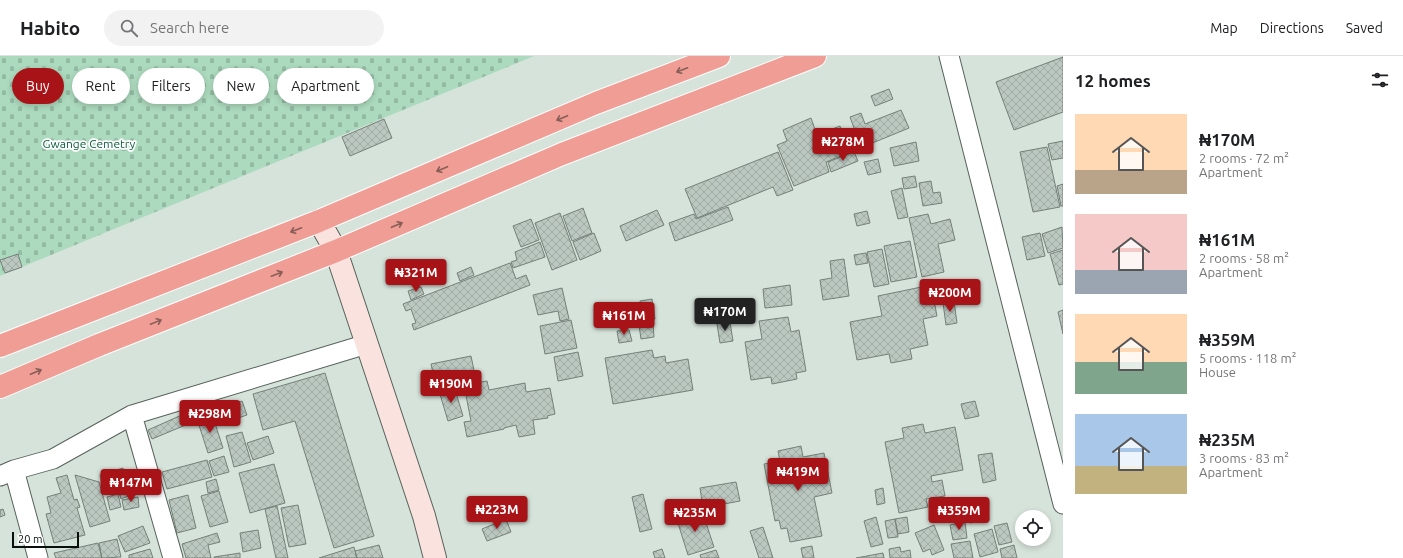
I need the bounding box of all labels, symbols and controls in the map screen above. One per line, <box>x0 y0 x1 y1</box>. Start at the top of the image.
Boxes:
search box <box>104 10 384 46</box>
text: Habito <box>20 17 80 39</box>
icon: search <box>118 17 140 39</box>
text: Search here <box>150 19 229 36</box>
text: Map <box>1210 20 1238 36</box>
text: Directions <box>1260 20 1324 36</box>
text: Saved <box>1346 20 1383 36</box>
one-way arrow <box>677 66 689 74</box>
chip: Buy <box>12 68 64 104</box>
chip: Rent <box>72 68 130 104</box>
chip: Filters <box>138 68 205 104</box>
chip: New <box>213 68 269 104</box>
chip: Apartment <box>277 68 374 104</box>
icon: filters <box>1369 69 1391 91</box>
text: 12 homes <box>1075 71 1151 90</box>
one-way arrow <box>556 114 568 122</box>
pin: ₦278M <box>815 128 871 162</box>
icon: home <box>1107 130 1155 178</box>
text: ₦170M <box>1199 130 1255 149</box>
text: ₦278M <box>822 134 864 148</box>
park label: Gwange Cemetry <box>43 137 136 150</box>
text: 2 rooms · 72 m² <box>1199 151 1289 165</box>
text: Apartment <box>1199 165 1263 179</box>
one-way arrow <box>437 166 449 173</box>
one-way arrow <box>391 220 403 228</box>
one-way arrow <box>291 226 303 234</box>
icon: home <box>1107 230 1155 278</box>
text: ₦161M <box>1199 230 1255 249</box>
text: 2 rooms · 58 m² <box>1199 251 1289 265</box>
pin: ₦321M <box>388 259 444 293</box>
text: ₦321M <box>395 265 437 279</box>
text: Apartment <box>1199 265 1263 279</box>
one-way arrow <box>270 269 282 277</box>
pin: ₦200M <box>922 279 978 313</box>
text: ₦200M <box>929 285 971 299</box>
pin: ₦170M <box>697 298 753 332</box>
pin: ₦161M <box>596 302 652 336</box>
text: ₦170M <box>704 304 746 318</box>
text: ₦161M <box>603 308 645 322</box>
one-way arrow <box>150 318 162 325</box>
icon: home <box>1107 330 1155 378</box>
text: ₦359M <box>1199 330 1255 349</box>
text: 5 rooms · 118 m² <box>1199 351 1296 365</box>
text: House <box>1199 365 1236 379</box>
one-way arrow <box>29 367 41 375</box>
pin: ₦190M <box>423 370 479 404</box>
text: ₦190M <box>430 376 472 390</box>
pin: ₦298M <box>182 400 238 434</box>
text: ₦298M <box>189 406 231 420</box>
icon: home <box>1107 430 1155 478</box>
text: ₦235M <box>1199 430 1255 449</box>
text: 3 rooms · 83 m² <box>1199 451 1289 465</box>
pin: ₦419M <box>770 458 826 492</box>
text: ₦419M <box>777 464 819 478</box>
text: Apartment <box>1199 465 1263 479</box>
pin: ₦147M <box>103 469 159 503</box>
text: ₦147M <box>110 475 152 489</box>
pin: ₦223M <box>469 496 525 530</box>
pin: ₦359M <box>931 497 987 531</box>
pin: ₦235M <box>667 499 723 533</box>
text: ₦223M <box>476 502 518 516</box>
text: ₦359M <box>938 503 980 517</box>
text: ₦235M <box>674 505 716 519</box>
map controls <box>1015 510 1051 546</box>
button: locate <box>1015 510 1051 546</box>
scale bar <box>12 530 79 549</box>
text: 20 m <box>18 533 42 545</box>

